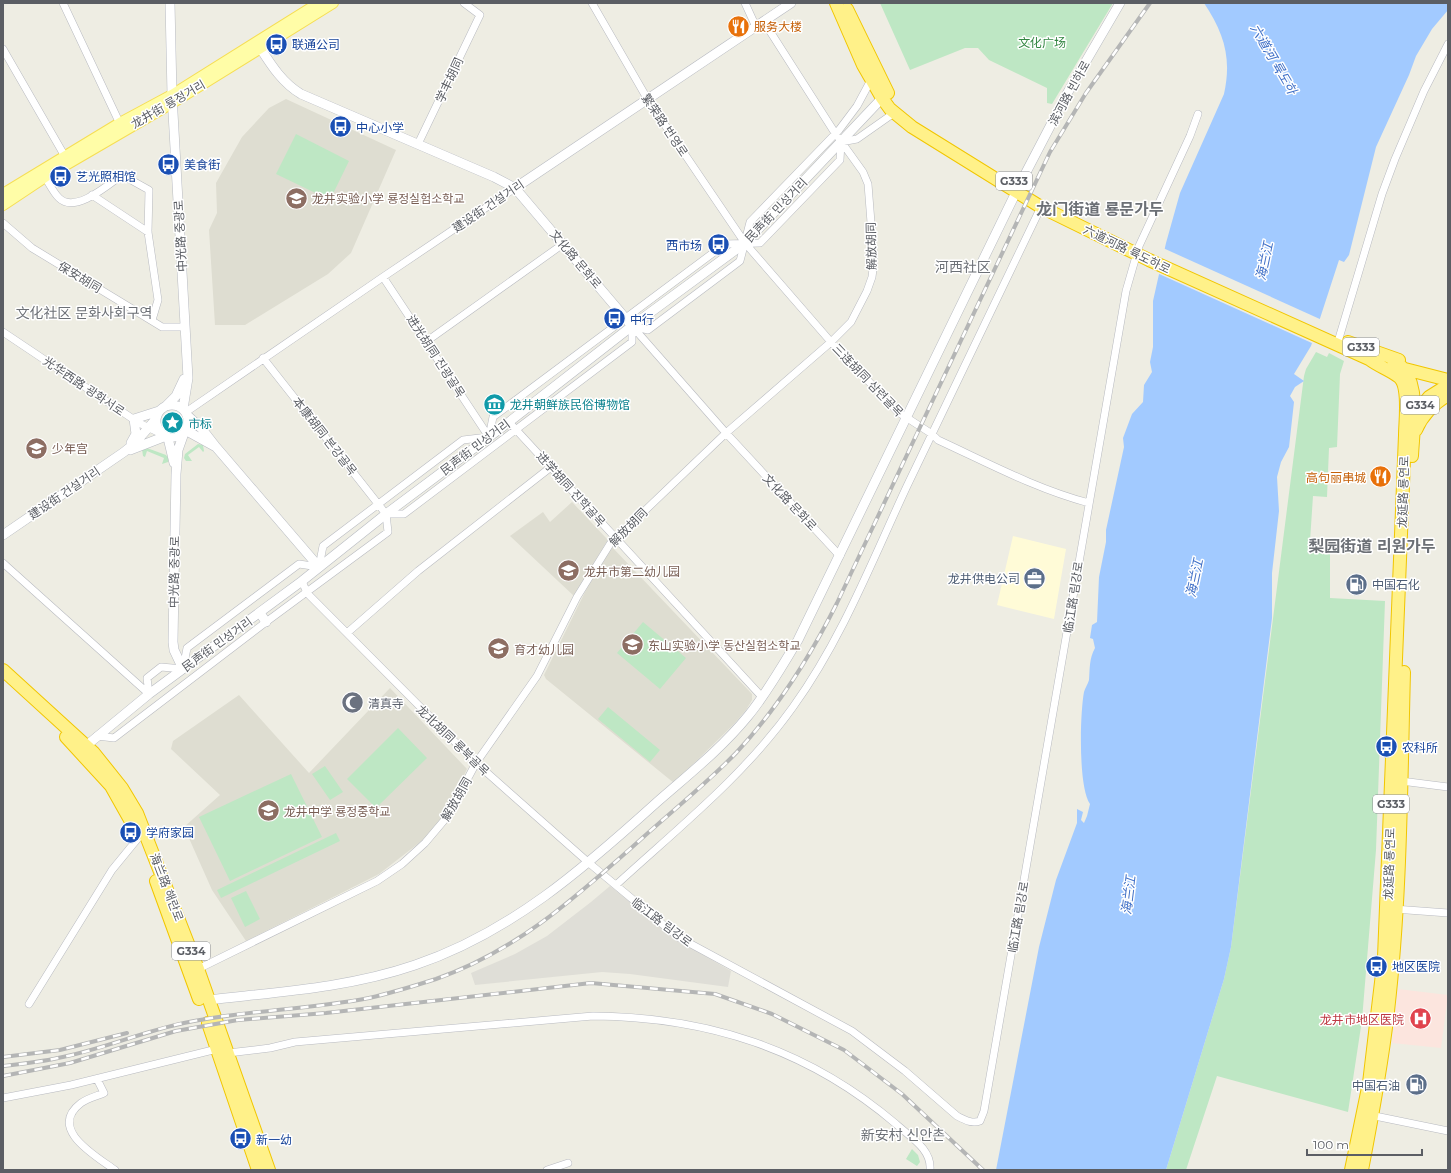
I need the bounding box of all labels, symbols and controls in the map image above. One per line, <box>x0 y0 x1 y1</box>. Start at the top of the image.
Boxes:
restaurant icon: 服务大楼 <box>726 13 752 39</box>
place label: 服务大楼 <box>754 19 802 34</box>
water label: 六道河 륙도하 <box>1247 21 1302 99</box>
bus stop icon: 联通公司 <box>263 31 289 57</box>
park label: 文化广场 <box>1018 35 1066 50</box>
place label: 联通公司 <box>292 37 340 52</box>
street label: 学丰胡同 <box>432 55 466 105</box>
street label: 滨河路 빈하로 <box>1045 58 1093 128</box>
street label: 龙井街 룡정거리 <box>128 77 208 131</box>
street label: 繁荣路 번영로 <box>639 91 691 159</box>
bus stop icon: 中心小学 <box>328 114 354 140</box>
place label: 中心小学 <box>356 120 404 135</box>
bus stop icon: 美食街 <box>155 151 181 177</box>
place label: 美食街 <box>184 157 220 172</box>
bus stop icon: 艺光照相馆 <box>47 163 73 189</box>
place label: 艺光照相馆 <box>76 169 136 184</box>
road number: G333 <box>996 172 1032 190</box>
street label: 民声街 민성거리 <box>742 175 810 245</box>
street label: 建设街 건설거리 <box>449 176 527 236</box>
school or university icon: 龙井实验小学 룡정실험소학교 <box>283 185 309 211</box>
place label: 龙井实验小学 룡정실험소학교 <box>312 191 464 206</box>
street label: 中光路 중광로 <box>171 200 189 272</box>
district label: 龙门街道 룡문가두 <box>1036 200 1164 219</box>
street label: 六道河路 륙도하로 <box>1081 221 1173 277</box>
street label: 解放胡同 <box>863 222 879 270</box>
street label: 文化路 문화로 <box>547 226 605 292</box>
bus stop icon: 西市场 <box>705 232 731 258</box>
place label: 西市场 <box>666 238 702 253</box>
water label: 海兰江 <box>1252 238 1276 282</box>
street label: 保安胡同 <box>56 258 104 296</box>
district label: 河西社区 <box>935 258 991 276</box>
district label: 文化社区 문화사회구역 <box>16 304 152 322</box>
bus stop icon: 中行 <box>601 306 627 332</box>
street label: 进光胡同 진광골목 <box>404 312 468 400</box>
place label: 中行 <box>630 312 654 327</box>
road number: G333 <box>1343 338 1379 356</box>
street label: 三连胡同 삼련골목 <box>830 341 906 419</box>
street label: 光华西路 광화서로 <box>40 353 128 419</box>
museum icon: 龙井朝鲜族民俗博物馆 <box>481 391 507 417</box>
street label: 本康胡同 본강골목 <box>290 394 360 478</box>
road number: G334 <box>1401 396 1439 414</box>
place label: 龙井朝鲜族民俗博物馆 <box>510 397 630 412</box>
place icon: 市标 <box>159 410 185 436</box>
place label: 市标 <box>188 416 212 431</box>
street label: 民声街 민성거리 <box>437 416 513 478</box>
school or university icon: 少年宫 <box>24 435 50 461</box>
place label: 少年宫 <box>52 441 88 456</box>
street label: 进学胡同 진학골목 <box>534 449 608 529</box>
street label: 龙延路 룡연로 <box>1394 456 1412 528</box>
street label: 建设街 건설거리 <box>25 463 103 523</box>
restaurant icon: 高句丽串城 <box>1368 464 1394 490</box>
street label: 文化路 문화로 <box>760 470 820 534</box>
place label: 高句丽串城 <box>1306 470 1366 485</box>
street label: 解放胡同 <box>606 505 650 549</box>
street label: 中光路 중광로 <box>166 536 182 608</box>
district label: 梨园街道 리원가두 <box>1308 537 1436 556</box>
water label: 海兰江 <box>1182 555 1206 599</box>
school or university icon: 龙井市第二幼儿园 <box>556 558 582 584</box>
street label: 临江路 림강로 <box>1060 560 1086 634</box>
place label: 龙井市第二幼儿园 <box>584 564 680 579</box>
office icon: 龙井供电公司 <box>1022 565 1048 591</box>
place label: 龙井供电公司 <box>948 571 1020 586</box>
fuel station icon: 中国石化 <box>1344 571 1370 597</box>
place label: 中国石化 <box>1372 577 1420 592</box>
street label: 民声街 민성거리 <box>179 613 255 675</box>
school or university icon: 东山实验小学 동산실험소학교 <box>619 632 645 658</box>
school or university icon: 育才幼儿园 <box>485 636 511 662</box>
place label: 东山实验小学 동산실험소학교 <box>648 638 800 653</box>
place label: 育才幼儿园 <box>514 642 574 657</box>
mosque icon: 清真寺 <box>339 690 365 716</box>
place label: 清真寺 <box>368 696 404 711</box>
street label: 龙北胡同 룡북골목 <box>414 702 492 778</box>
bus stop icon: 农科所 <box>1373 734 1399 760</box>
place label: 农科所 <box>1402 740 1438 755</box>
street label: 解放胡同 <box>438 774 474 824</box>
road number: G333 <box>1373 795 1409 813</box>
school or university icon: 龙井中学 룡정중학교 <box>256 798 282 824</box>
place label: 龙井中学 룡정중학교 <box>284 804 390 819</box>
bus stop icon: 学府家园 <box>117 819 143 845</box>
place label: 学府家园 <box>146 825 194 840</box>
street label: 龙延路 룡연로 <box>1380 828 1398 900</box>
street label: 海兰路 해란로 <box>147 851 187 923</box>
water label: 海兰江 <box>1118 873 1139 915</box>
street label: 临江路 림강로 <box>1004 880 1032 954</box>
street label: 临江路 림강로 <box>629 894 695 950</box>
road number: G334 <box>172 942 210 960</box>
bus stop icon: 地区医院 <box>1364 953 1390 979</box>
place label: 地区医院 <box>1392 959 1440 974</box>
hospital icon: 龙井市地区医院 <box>1407 1006 1433 1032</box>
place label: 龙井市地区医院 <box>1320 1012 1404 1027</box>
fuel station icon: 中国石油 <box>1403 1072 1429 1098</box>
place label: 中国石油 <box>1352 1078 1400 1093</box>
bus stop icon: 新一幼 <box>227 1126 253 1152</box>
district label: 新安村 신안촌 <box>861 1126 945 1144</box>
scale bar <box>1307 1131 1422 1157</box>
place label: 新一幼 <box>256 1132 292 1147</box>
text: 100 m <box>1313 1137 1349 1152</box>

